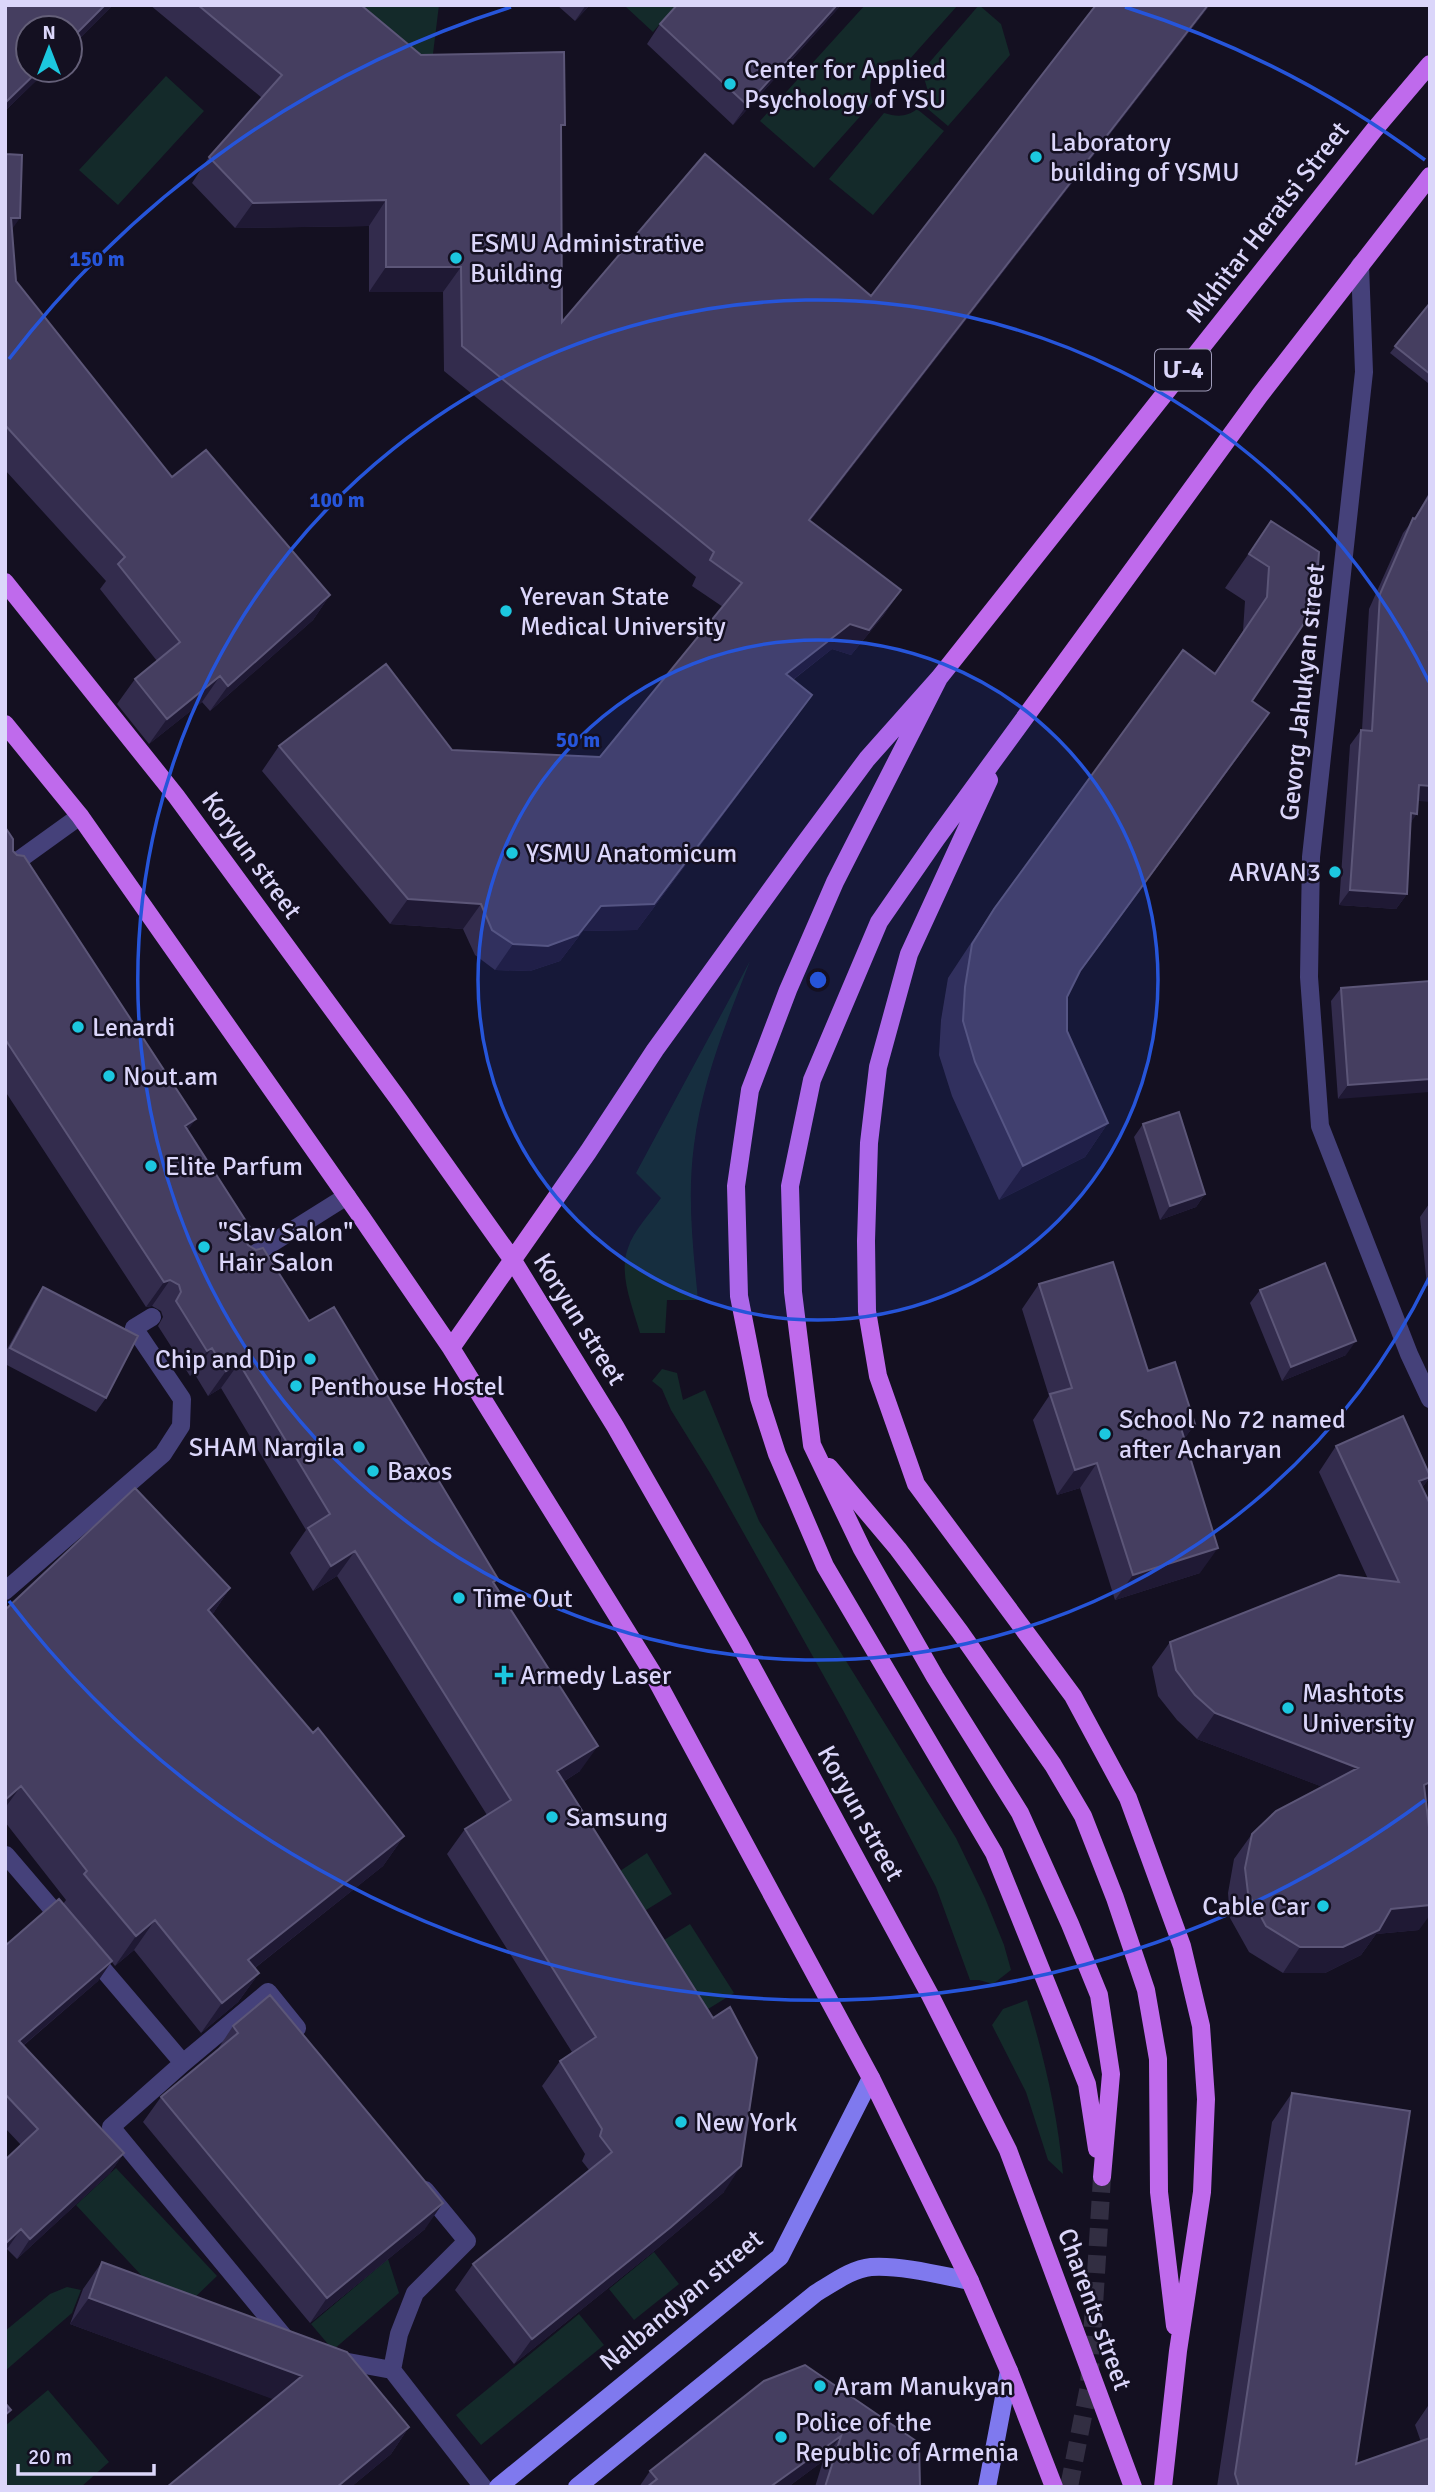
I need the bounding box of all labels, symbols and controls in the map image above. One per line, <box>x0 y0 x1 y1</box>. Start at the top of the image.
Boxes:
north arrow <box>14 14 84 84</box>
text: N <box>42 21 56 45</box>
place label: Center for Applied Psychology of YSU <box>744 54 946 116</box>
marker: Center for Applied Psychology of YSU <box>722 76 738 92</box>
street label: Mkhitar Heratsi Street <box>1179 116 1356 330</box>
place label: Laboratory building of YSMU <box>1050 127 1240 189</box>
marker: Laboratory building of YSMU <box>1028 149 1044 165</box>
place label: ESMU Administrative Building <box>470 228 705 290</box>
text: 150 m <box>69 246 125 272</box>
marker: ESMU Administrative Building <box>448 250 464 266</box>
road number: Մ-4 <box>1155 349 1211 390</box>
text: 100 m <box>309 487 365 513</box>
street label: Gevorg Jahukyan street <box>1274 562 1332 822</box>
place label: Yerevan State Medical University <box>520 581 726 643</box>
marker: Yerevan State Medical University <box>498 603 514 619</box>
text: 50 m <box>556 727 600 753</box>
street label: Koryun street <box>194 786 308 926</box>
place label: YSMU Anatomicum <box>526 838 737 870</box>
marker: YSMU Anatomicum <box>504 845 520 861</box>
place label: ARVAN3 <box>1229 857 1321 889</box>
marker: ARVAN3 <box>1327 864 1343 880</box>
centre of rings <box>806 968 830 992</box>
place label: Lenardi <box>92 1012 175 1044</box>
marker: Lenardi <box>70 1019 86 1035</box>
place label: Nout.am <box>123 1061 218 1093</box>
marker: Nout.am <box>101 1068 117 1084</box>
place label: Elite Parfum <box>165 1151 303 1183</box>
marker: Elite Parfum <box>143 1158 159 1174</box>
place label: "Slav Salon" Hair Salon <box>218 1217 353 1279</box>
marker: "Slav Salon" Hair Salon <box>196 1239 212 1255</box>
street label: Koryun street <box>526 1248 632 1392</box>
place label: Chip and Dip <box>155 1344 296 1376</box>
marker: Chip and Dip <box>302 1351 318 1367</box>
place label: Penthouse Hostel <box>310 1371 504 1403</box>
marker: Penthouse Hostel <box>288 1378 304 1394</box>
place label: School No 72 named after Acharyan <box>1119 1404 1346 1466</box>
marker: School No 72 named after Acharyan <box>1097 1426 1113 1442</box>
place label: SHAM Nargila <box>189 1432 345 1464</box>
marker: SHAM Nargila <box>351 1439 367 1455</box>
place label: Baxos <box>387 1456 452 1488</box>
marker: Baxos <box>365 1463 381 1479</box>
place label: Time Out <box>473 1583 573 1615</box>
marker: Time Out <box>451 1590 467 1606</box>
place label: Armedy Laser <box>520 1660 672 1692</box>
marker: Armedy Laser <box>494 1665 514 1685</box>
place label: Mashtots University <box>1302 1678 1414 1740</box>
marker: Mashtots University <box>1280 1700 1296 1716</box>
street label: Koryun street <box>810 1740 910 1887</box>
place label: Samsung <box>566 1802 668 1834</box>
marker: Samsung <box>544 1809 560 1825</box>
place label: Cable Car <box>1202 1891 1309 1923</box>
marker: Cable Car <box>1315 1898 1331 1914</box>
place label: New York <box>695 2107 798 2139</box>
marker: New York <box>673 2114 689 2130</box>
street label: Nalbandyan street <box>594 2223 770 2378</box>
street label: Charents street <box>1050 2224 1138 2395</box>
place label: Aram Manukyan <box>834 2371 1014 2403</box>
marker: Aram Manukyan <box>812 2378 828 2394</box>
place label: Police of the Republic of Armenia <box>795 2407 1019 2469</box>
marker: Police of the Republic of Armenia <box>773 2429 789 2445</box>
scale bar <box>18 2432 154 2476</box>
text: 20 m <box>28 2444 72 2470</box>

